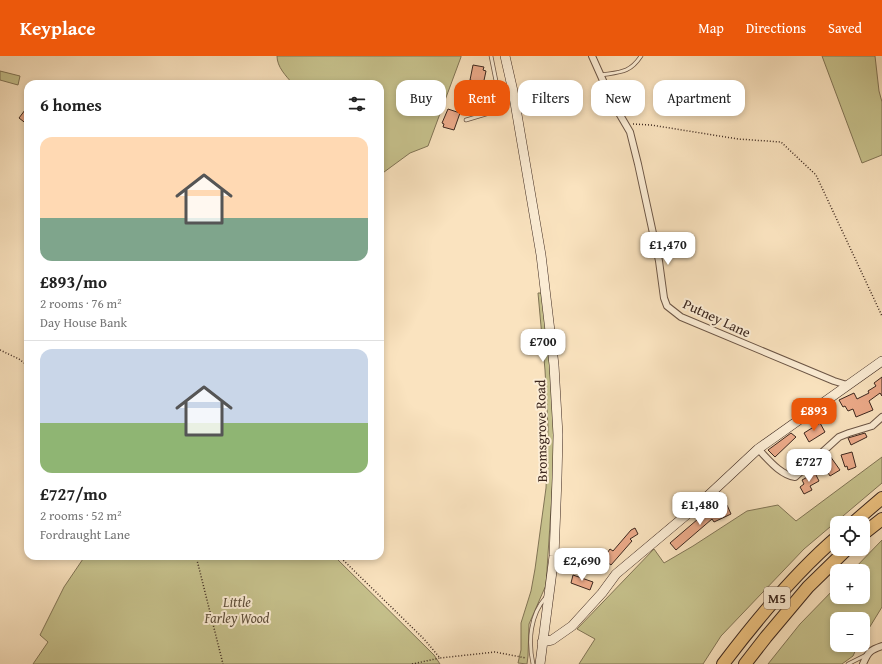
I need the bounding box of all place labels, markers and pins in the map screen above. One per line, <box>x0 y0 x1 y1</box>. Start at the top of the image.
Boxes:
pin: £1,470 <box>635 232 701 266</box>
pin: £700 <box>519 329 567 363</box>
pin: £893 <box>790 398 838 432</box>
pin: £727 <box>785 449 833 483</box>
pin: £1,480 <box>667 492 733 526</box>
pin: £2,690 <box>549 548 615 582</box>

